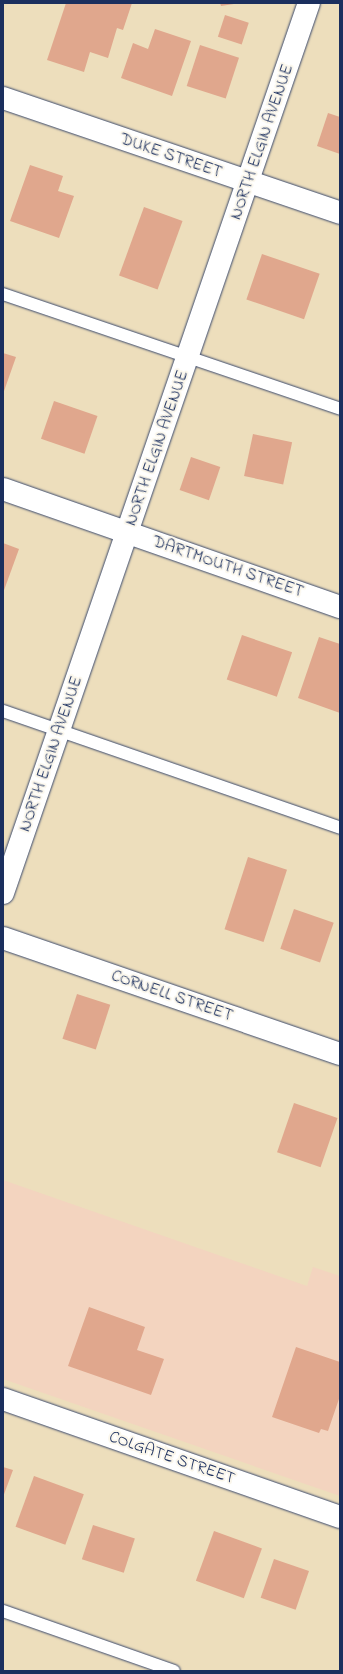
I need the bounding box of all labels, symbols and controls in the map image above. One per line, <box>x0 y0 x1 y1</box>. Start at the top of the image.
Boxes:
street label: NORTH ELGIN AVENUE <box>226 62 298 222</box>
street label: DUKE STREET <box>117 129 225 183</box>
street label: NORTH ELGIN AVENUE <box>121 368 193 528</box>
street label: DARTMOUTH STREET <box>150 532 306 602</box>
street label: NORTH ELGIN AVENUE <box>15 674 87 834</box>
street label: CORNELL STREET <box>108 966 236 1026</box>
street label: COLGATE STREET <box>106 1427 238 1489</box>

